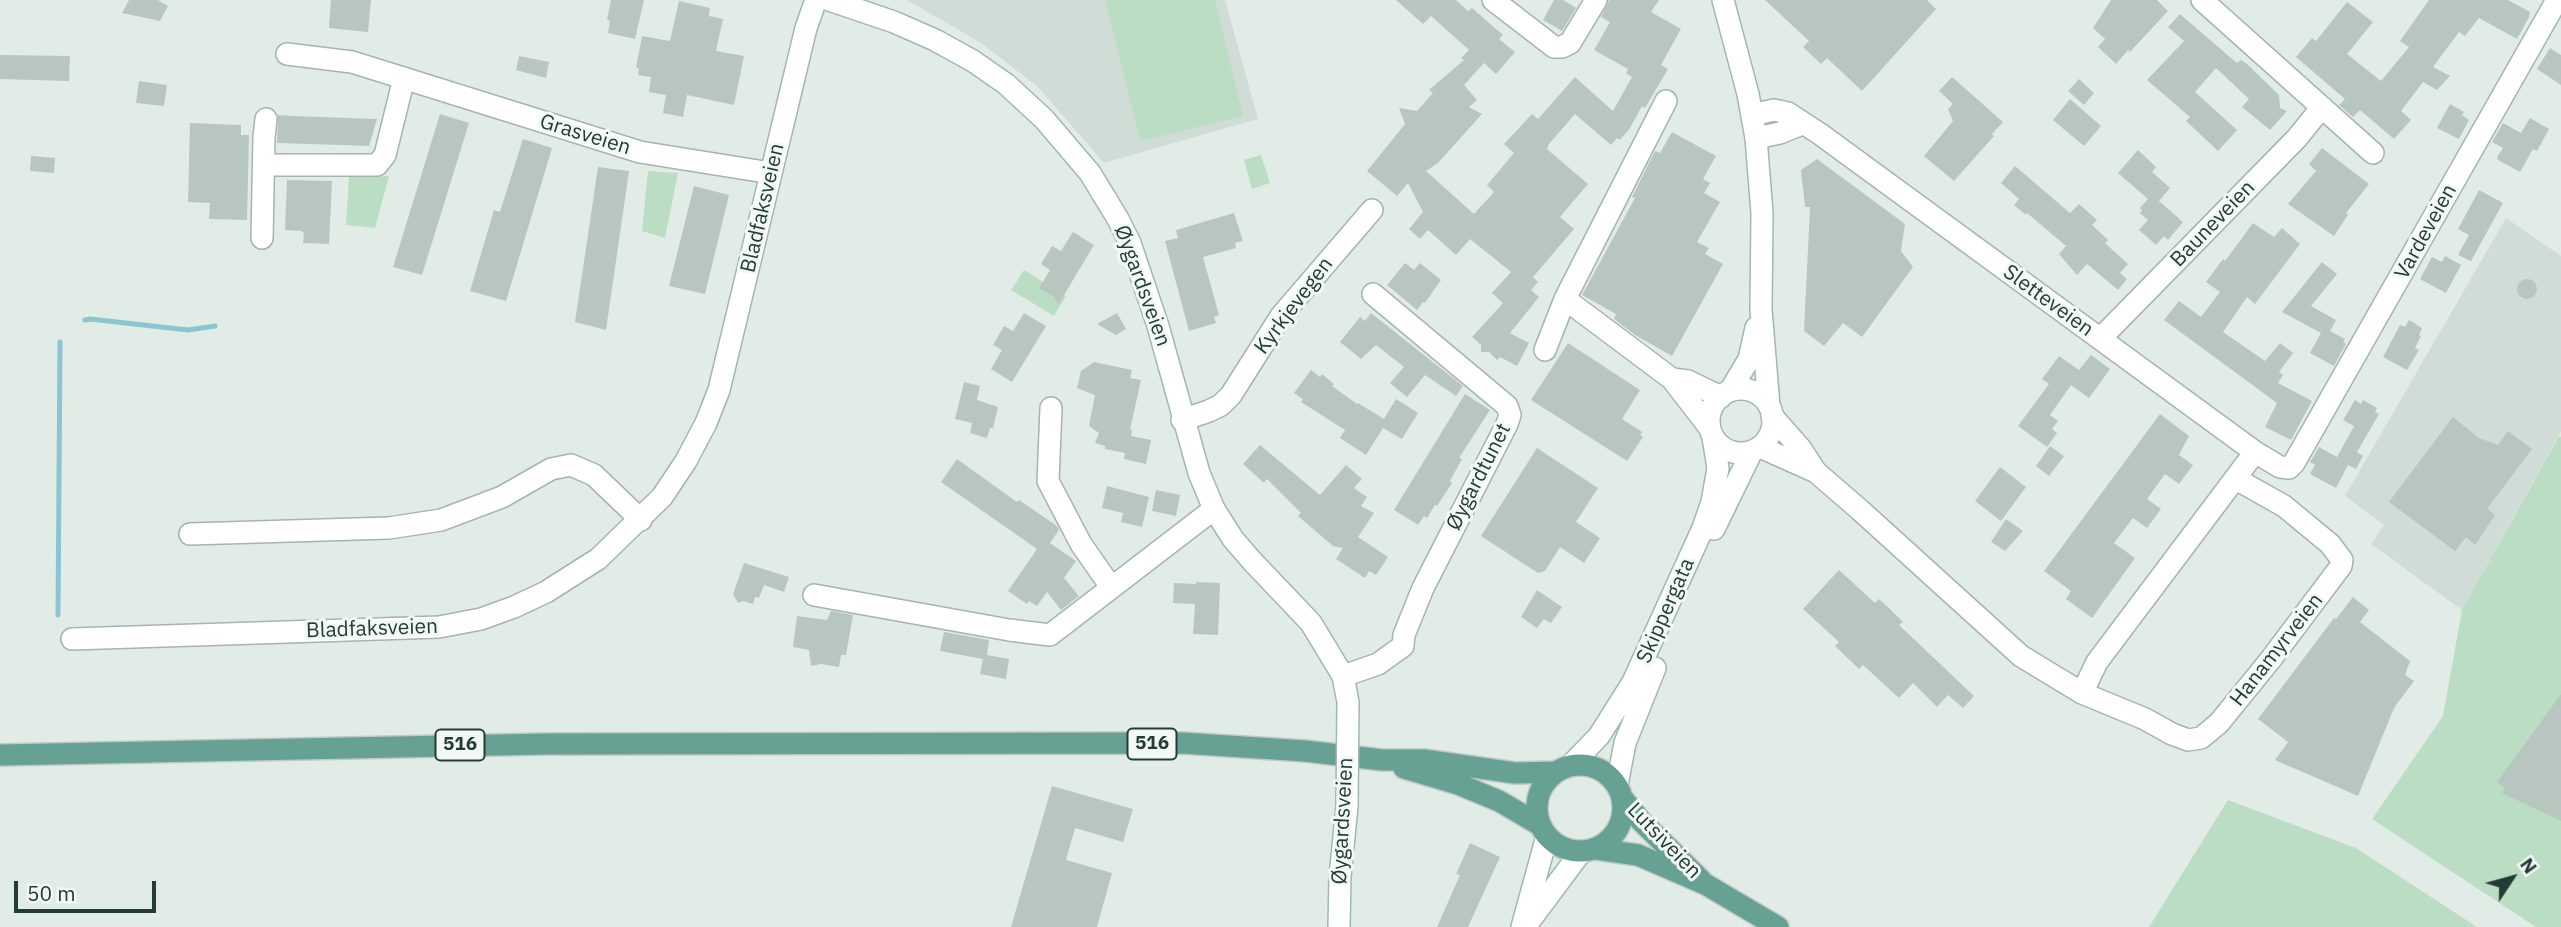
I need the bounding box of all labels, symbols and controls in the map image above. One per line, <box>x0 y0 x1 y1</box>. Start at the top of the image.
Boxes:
street label: Grasveien <box>536 109 634 161</box>
street label: Bladfaksveien <box>736 141 790 275</box>
street label: Bauneveien <box>2166 175 2260 273</box>
street label: Vardeveien <box>2390 180 2462 284</box>
street label: Øygardsveien <box>1108 222 1176 350</box>
street label: Kyrkjevegen <box>1249 252 1339 360</box>
street label: Sletteveien <box>1998 260 2098 342</box>
street label: Øygardtunet <box>1441 419 1517 535</box>
street label: Skippergata <box>1632 555 1700 667</box>
street label: Hanamyrveien <box>2225 589 2329 711</box>
street label: Bladfaksveien <box>306 614 438 644</box>
road number: 516 <box>1128 729 1176 760</box>
road number: 516 <box>435 730 484 760</box>
street label: Øygardsveien <box>1327 757 1359 885</box>
street label: Lutsiveien <box>1622 798 1706 884</box>
north arrow <box>2477 843 2547 913</box>
text: N <box>2515 853 2543 878</box>
scale bar <box>18 867 159 911</box>
text: 50 m <box>27 879 76 907</box>

